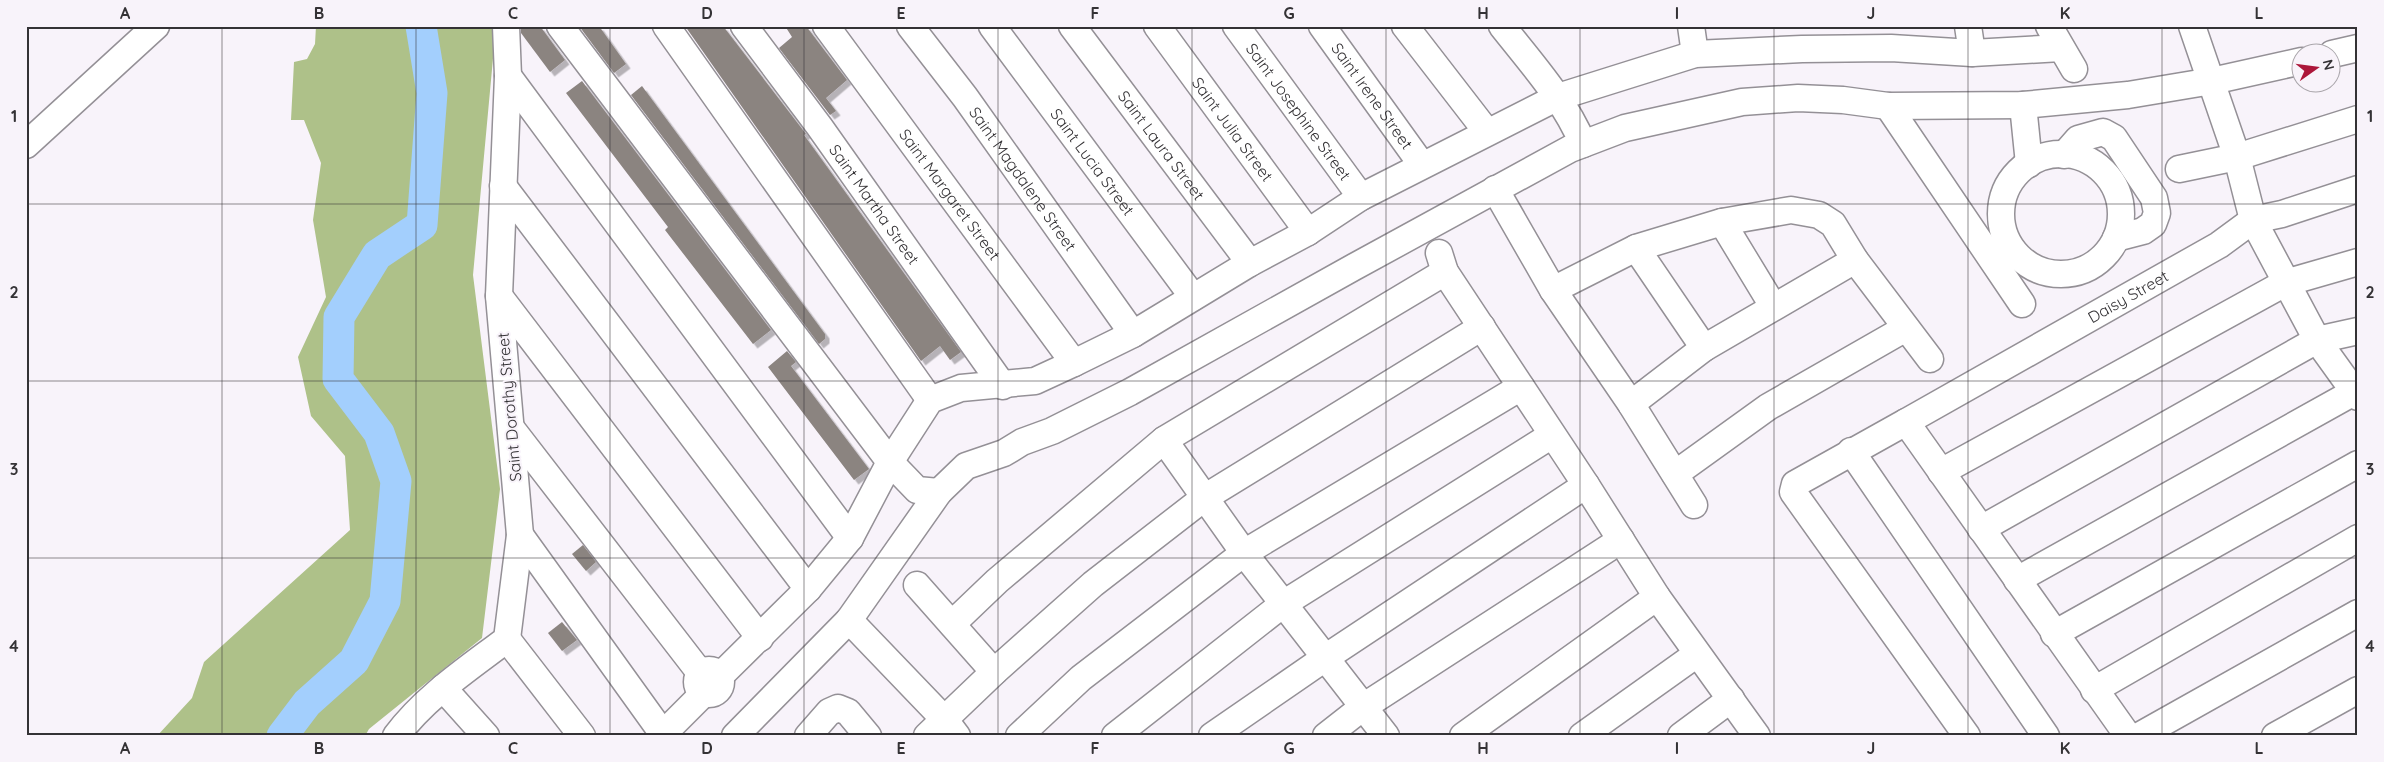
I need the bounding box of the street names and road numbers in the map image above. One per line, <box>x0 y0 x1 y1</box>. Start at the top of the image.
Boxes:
street label: Saint Josephine Street <box>1242 39 1355 184</box>
street label: Saint Irene Street <box>1327 39 1417 153</box>
street label: Saint Julia Street <box>1188 73 1278 185</box>
street label: Saint Laura Street <box>1114 86 1209 204</box>
street label: Saint Magdalene Street <box>965 103 1081 255</box>
street label: Saint Lucia Street <box>1046 104 1139 219</box>
street label: Saint Margaret Street <box>895 125 1005 264</box>
street label: Saint Martha Street <box>825 140 924 268</box>
street label: Daisy Street <box>2084 266 2172 327</box>
street label: Saint Dorothy Street <box>493 332 525 482</box>

